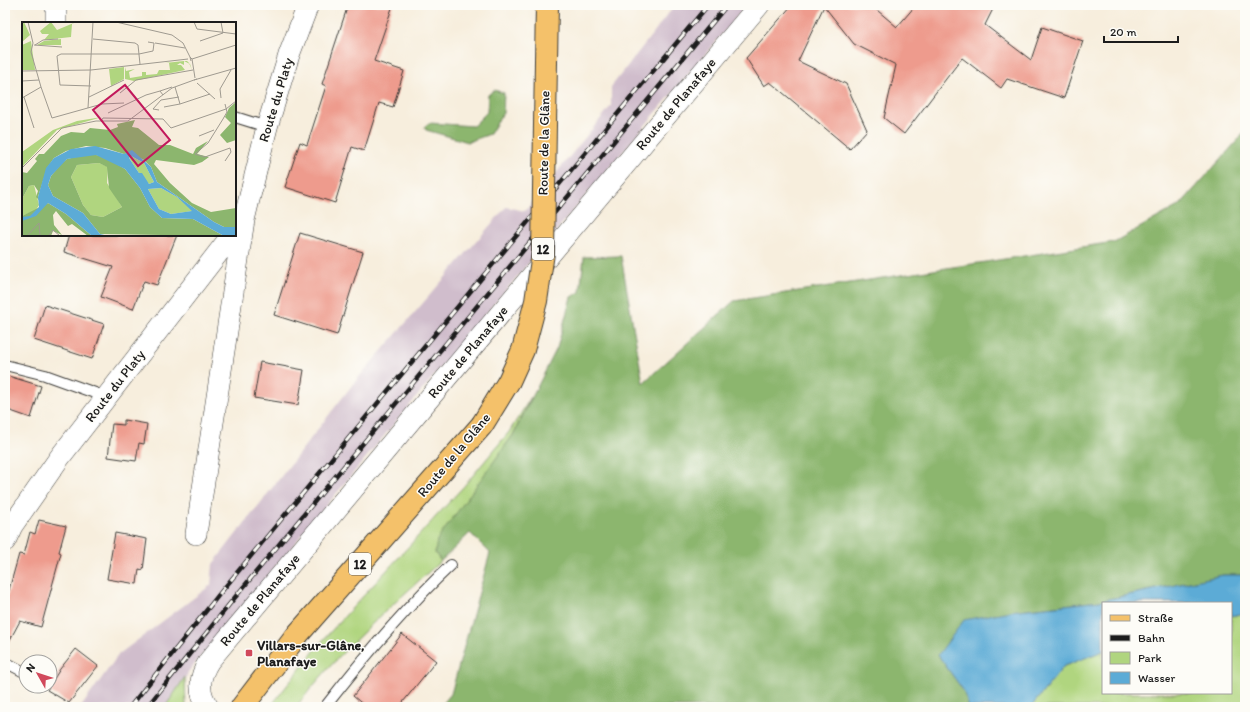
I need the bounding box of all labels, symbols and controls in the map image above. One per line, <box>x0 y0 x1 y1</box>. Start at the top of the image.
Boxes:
scale bar <box>1104 18 1178 44</box>
inset map <box>22 22 236 236</box>
text: 20 m <box>1110 25 1137 39</box>
street label: Route de Planafaye <box>632 54 720 154</box>
street label: Route du Platy <box>255 55 297 144</box>
street label: Route de la Glâne <box>535 90 553 196</box>
road number: 12 <box>532 238 554 260</box>
street label: Route de Planafaye <box>424 302 512 402</box>
street label: Route du Platy <box>81 346 149 426</box>
street label: Route de la Glâne <box>414 409 494 501</box>
street label: Route de Planafaye <box>216 550 304 650</box>
road number: 12 <box>349 553 371 575</box>
legend <box>1102 602 1232 694</box>
text: Straße <box>1138 611 1173 625</box>
text: Bahn <box>1138 631 1165 645</box>
place label: Villars-sur-Glâne, Planafaye <box>257 637 365 670</box>
marker: Villars-sur-Glâne, Planafaye <box>244 648 254 658</box>
text: Park <box>1138 651 1162 665</box>
north arrow <box>18 654 58 694</box>
text: N <box>23 661 38 675</box>
text: Wasser <box>1138 671 1175 685</box>

